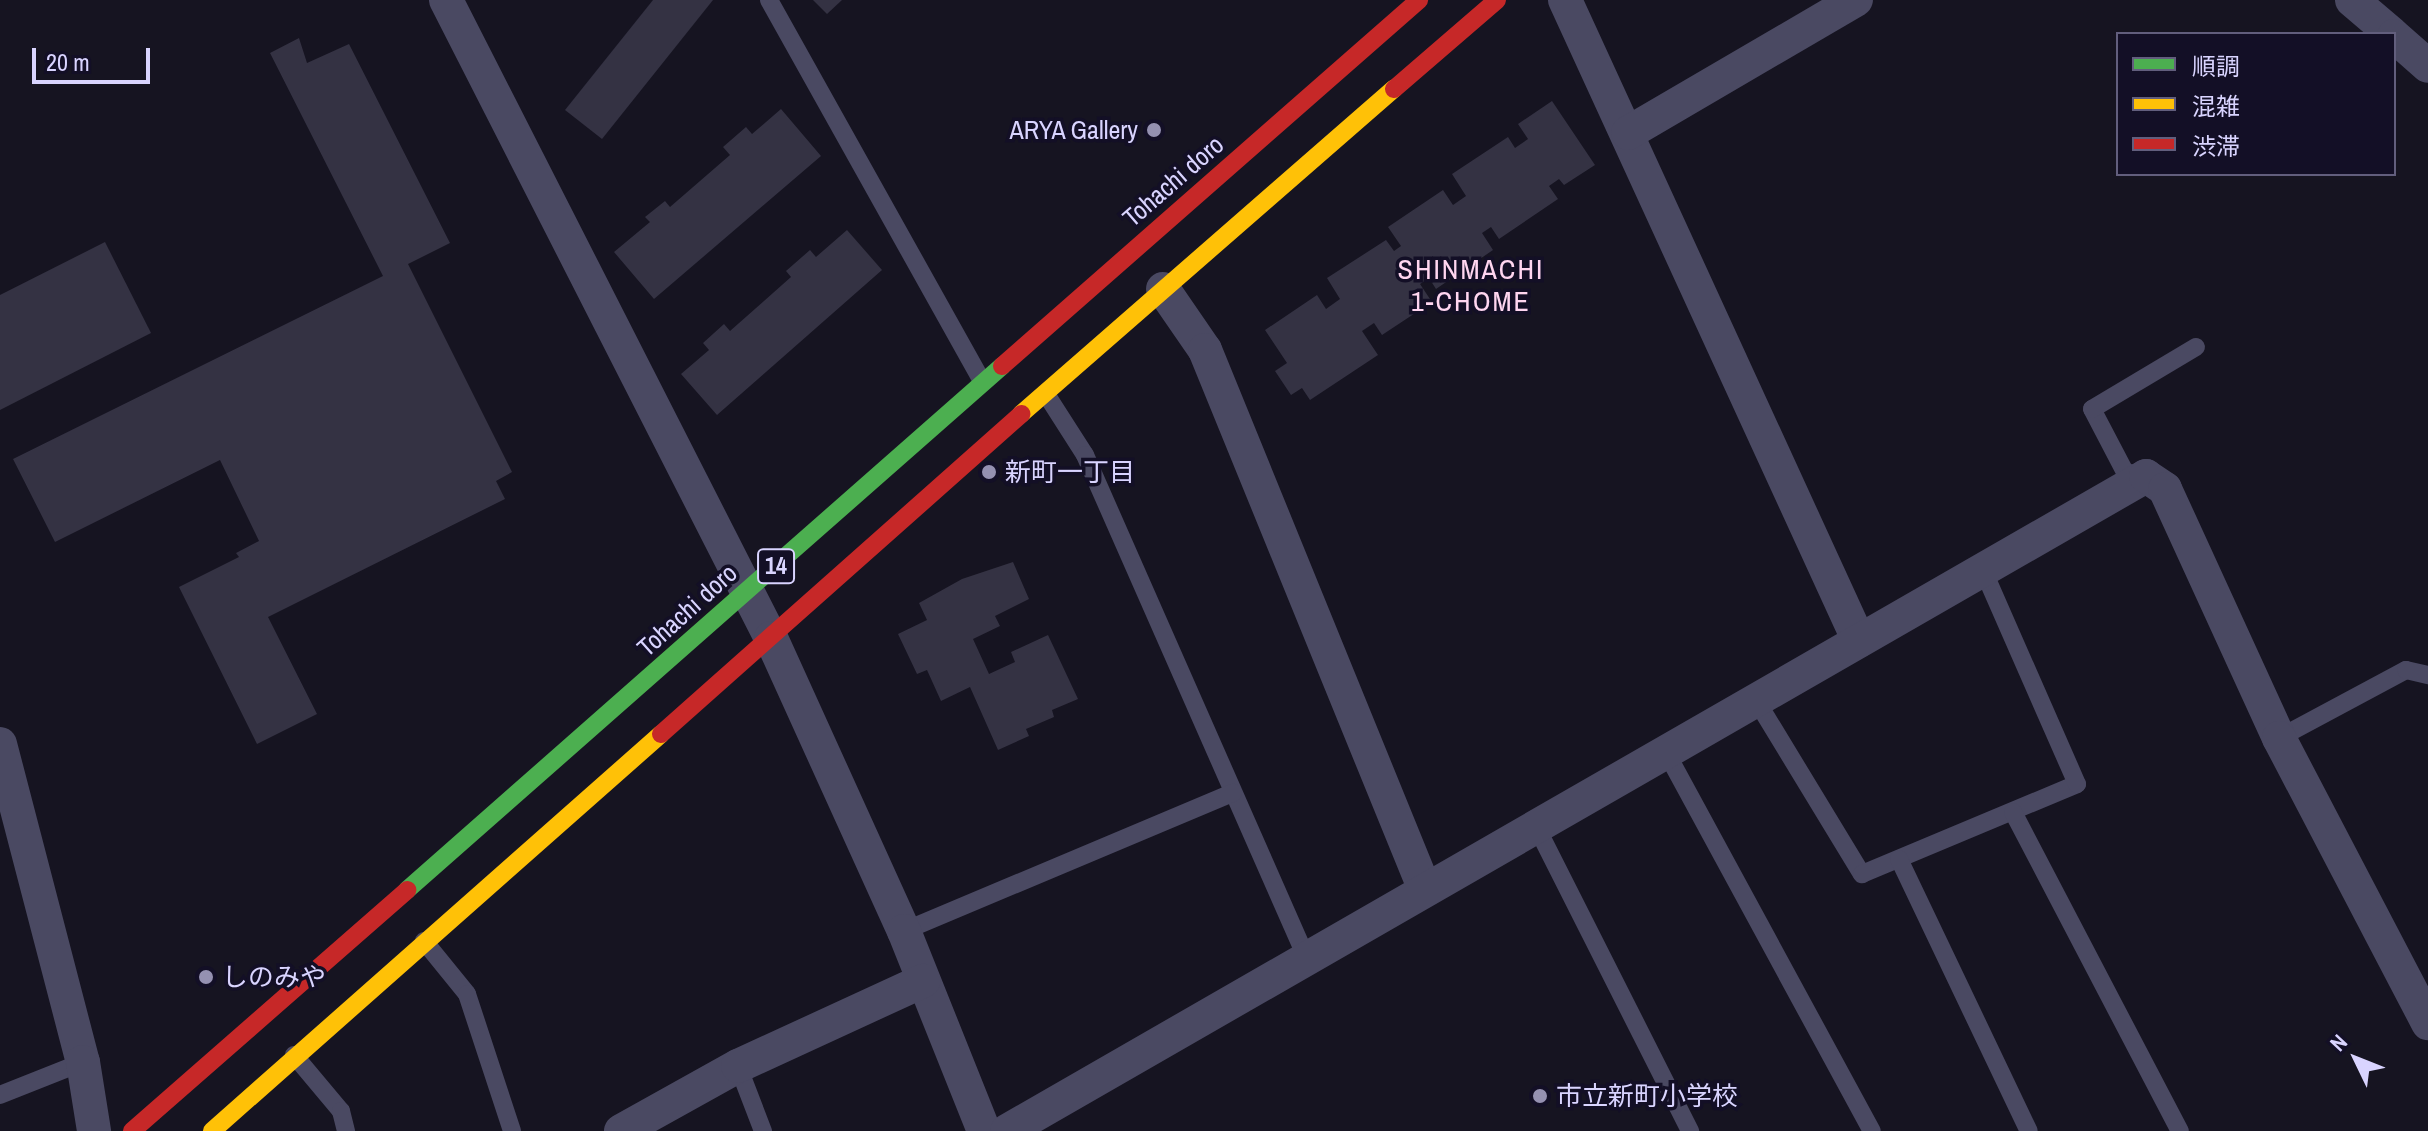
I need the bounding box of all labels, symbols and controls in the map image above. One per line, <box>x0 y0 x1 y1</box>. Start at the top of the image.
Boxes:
scale bar <box>36 32 154 82</box>
legend <box>2116 32 2396 176</box>
text: 20 m <box>46 46 90 78</box>
text: 順調 <box>2192 50 2240 82</box>
text: 混雑 <box>2192 90 2240 122</box>
place label: ARYA Gallery <box>1008 114 1138 146</box>
marker: ARYA Gallery <box>1145 121 1163 139</box>
street label: Tohachi doro <box>1116 129 1230 233</box>
text: 渋滞 <box>2192 130 2240 162</box>
district label: SHINMACHI 1-CHOME <box>1398 252 1544 318</box>
place label: 新町一丁目 <box>1005 456 1135 488</box>
marker: 新町一丁目 <box>980 463 998 481</box>
road number: 14 <box>756 546 796 586</box>
street label: Tohachi doro <box>631 557 743 663</box>
place label: しのみや <box>222 961 326 993</box>
marker: しのみや <box>197 968 215 986</box>
north arrow <box>2316 1019 2396 1099</box>
text: N <box>2323 1028 2354 1058</box>
place label: 市立新町小学校 <box>1556 1080 1738 1112</box>
marker: 市立新町小学校 <box>1531 1087 1549 1105</box>

